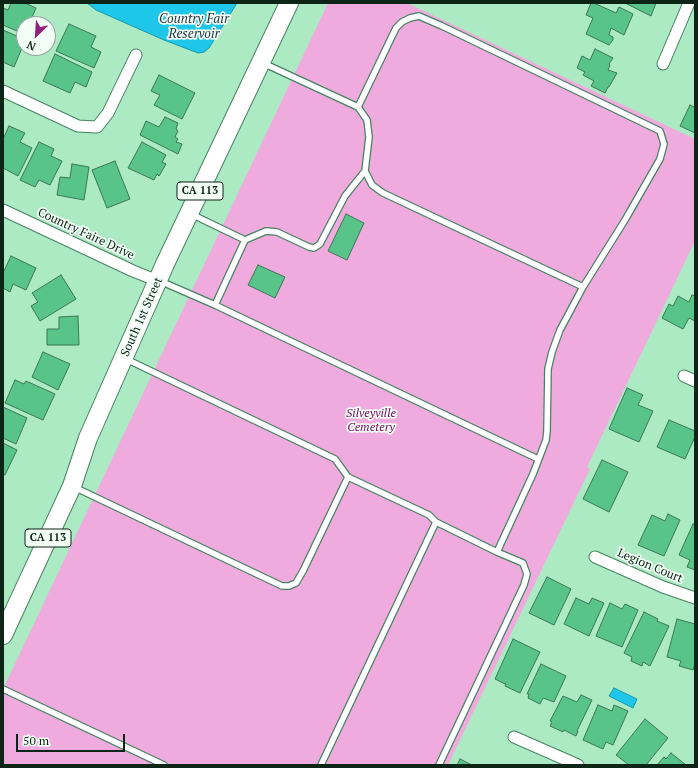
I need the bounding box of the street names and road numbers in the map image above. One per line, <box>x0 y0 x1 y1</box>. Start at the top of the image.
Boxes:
road number: CA 113 <box>177 182 223 200</box>
street label: Country Faire Drive <box>36 205 136 263</box>
street label: South 1st Street <box>118 275 166 359</box>
road number: CA 113 <box>25 529 71 547</box>
street label: Legion Court <box>615 546 685 586</box>

